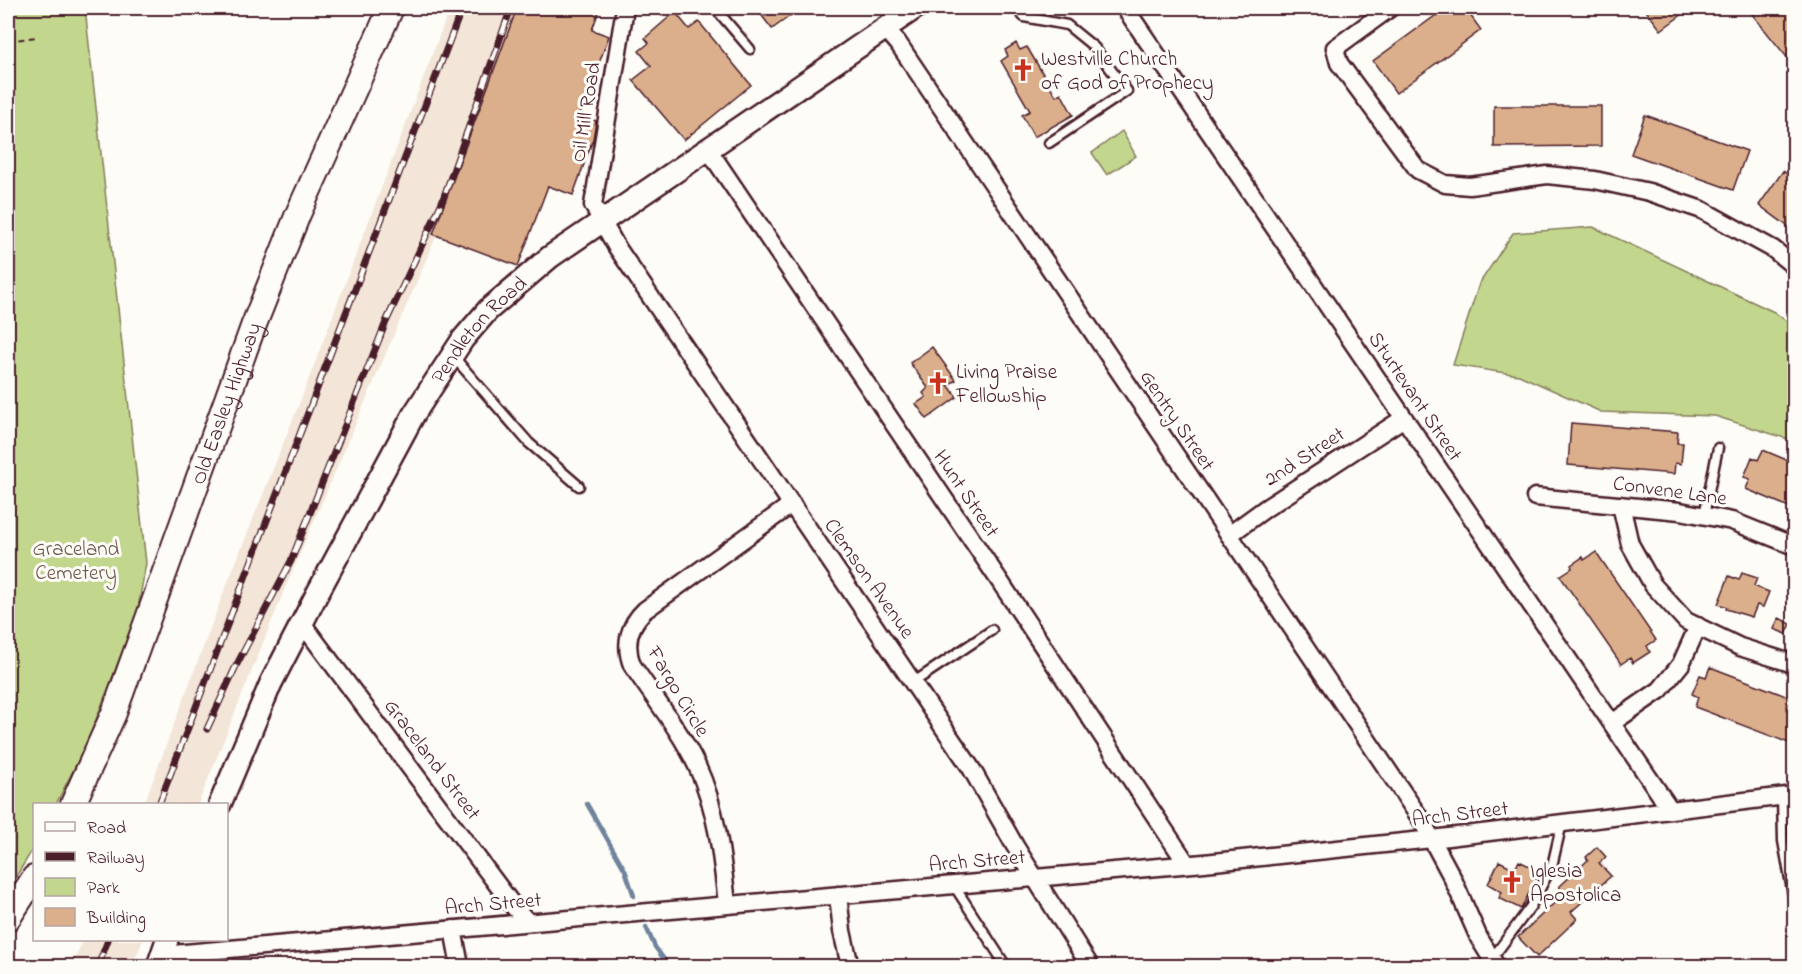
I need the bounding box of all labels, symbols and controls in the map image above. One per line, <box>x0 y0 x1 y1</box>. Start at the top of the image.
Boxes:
place label: Westville Church of God of Prophecy <box>1041 45 1213 101</box>
church icon: Westville Church of God of Prophecy <box>1010 57 1036 83</box>
street label: Oil Mill Road <box>564 60 610 164</box>
street label: Pendleton Road <box>425 270 535 390</box>
street label: Old Easley Highway <box>184 319 272 489</box>
street label: Sturtevant Street <box>1360 326 1469 468</box>
place label: Living Praise Fellowship <box>955 358 1058 412</box>
street label: Gentry Street <box>1130 365 1221 479</box>
church icon: Living Praise Fellowship <box>925 370 951 396</box>
street label: 2nd Street <box>1259 420 1351 495</box>
street label: Hunt Street <box>925 444 1006 544</box>
street label: Convene Lane <box>1611 469 1729 515</box>
street label: Clemson Avenue <box>816 513 921 646</box>
park label: Graceland Cemetery <box>33 535 120 591</box>
street label: Fargo Circle <box>636 640 716 745</box>
street label: Graceland Street <box>376 693 487 827</box>
street label: Arch Street <box>1410 794 1510 836</box>
legend <box>33 803 228 941</box>
text: Road <box>87 816 126 842</box>
street label: Arch Street <box>928 843 1027 881</box>
text: Railway <box>87 846 144 872</box>
place label: Iglesia Apostolica <box>1530 857 1621 911</box>
church icon: Iglesia Apostolica <box>1499 869 1525 895</box>
text: Park <box>87 876 120 902</box>
street label: Arch Street <box>444 886 543 924</box>
text: Building <box>86 906 146 933</box>

